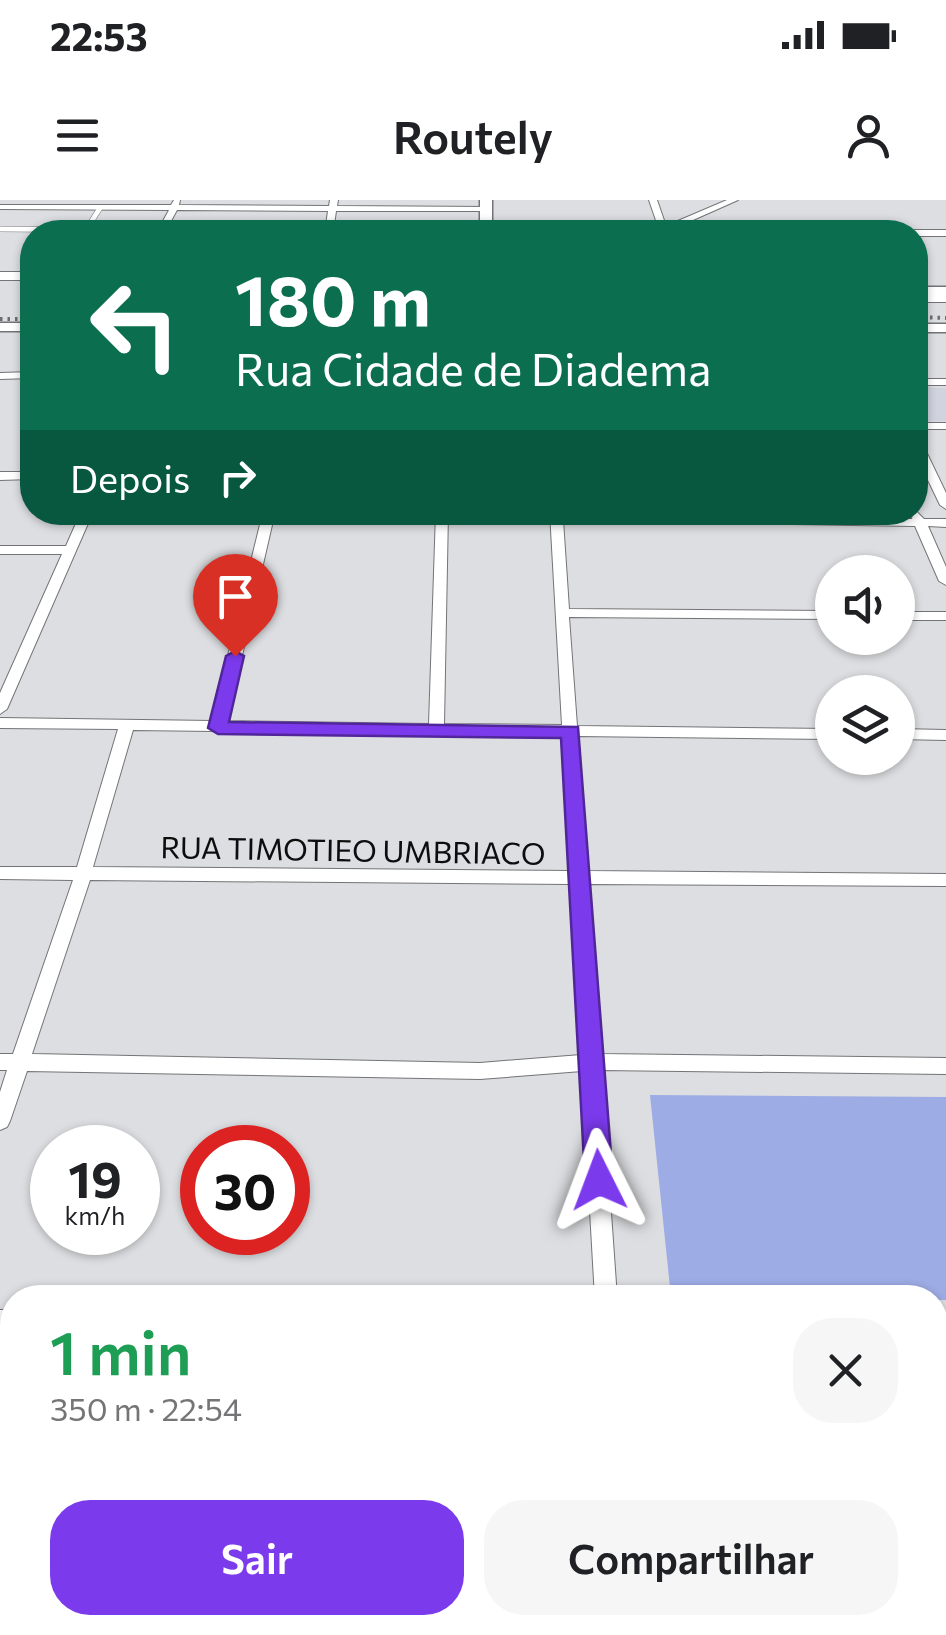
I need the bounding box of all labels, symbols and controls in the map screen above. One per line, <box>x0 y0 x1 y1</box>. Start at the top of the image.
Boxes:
text: 22:53 <box>50 12 148 59</box>
icon: menu <box>50 108 105 163</box>
text: Routely <box>393 108 553 163</box>
icon: person <box>841 108 896 163</box>
text: 180 m <box>235 255 431 340</box>
icon: left <box>70 260 200 390</box>
text: Rua Cidade de Diadema <box>235 340 712 395</box>
icon: right <box>210 450 265 505</box>
text: Depois <box>70 454 190 501</box>
pin <box>193 554 278 657</box>
map controls <box>815 555 915 775</box>
button: sound <box>815 555 915 655</box>
icon: arrive <box>208 569 263 624</box>
button: layers <box>815 675 915 775</box>
street label: RUA TIMOTIEO UMBRIACO <box>160 827 546 871</box>
speed limit sign: 30 <box>180 1125 310 1255</box>
position arrow <box>547 1128 651 1232</box>
text: 19 <box>68 1147 122 1208</box>
text: km/h <box>65 1200 125 1230</box>
text: 1 min <box>50 1314 191 1387</box>
button: close <box>793 1318 898 1423</box>
text: 350 m · 22:54 <box>50 1388 242 1428</box>
button: Sair <box>50 1500 464 1615</box>
button: Compartilhar <box>484 1500 898 1615</box>

